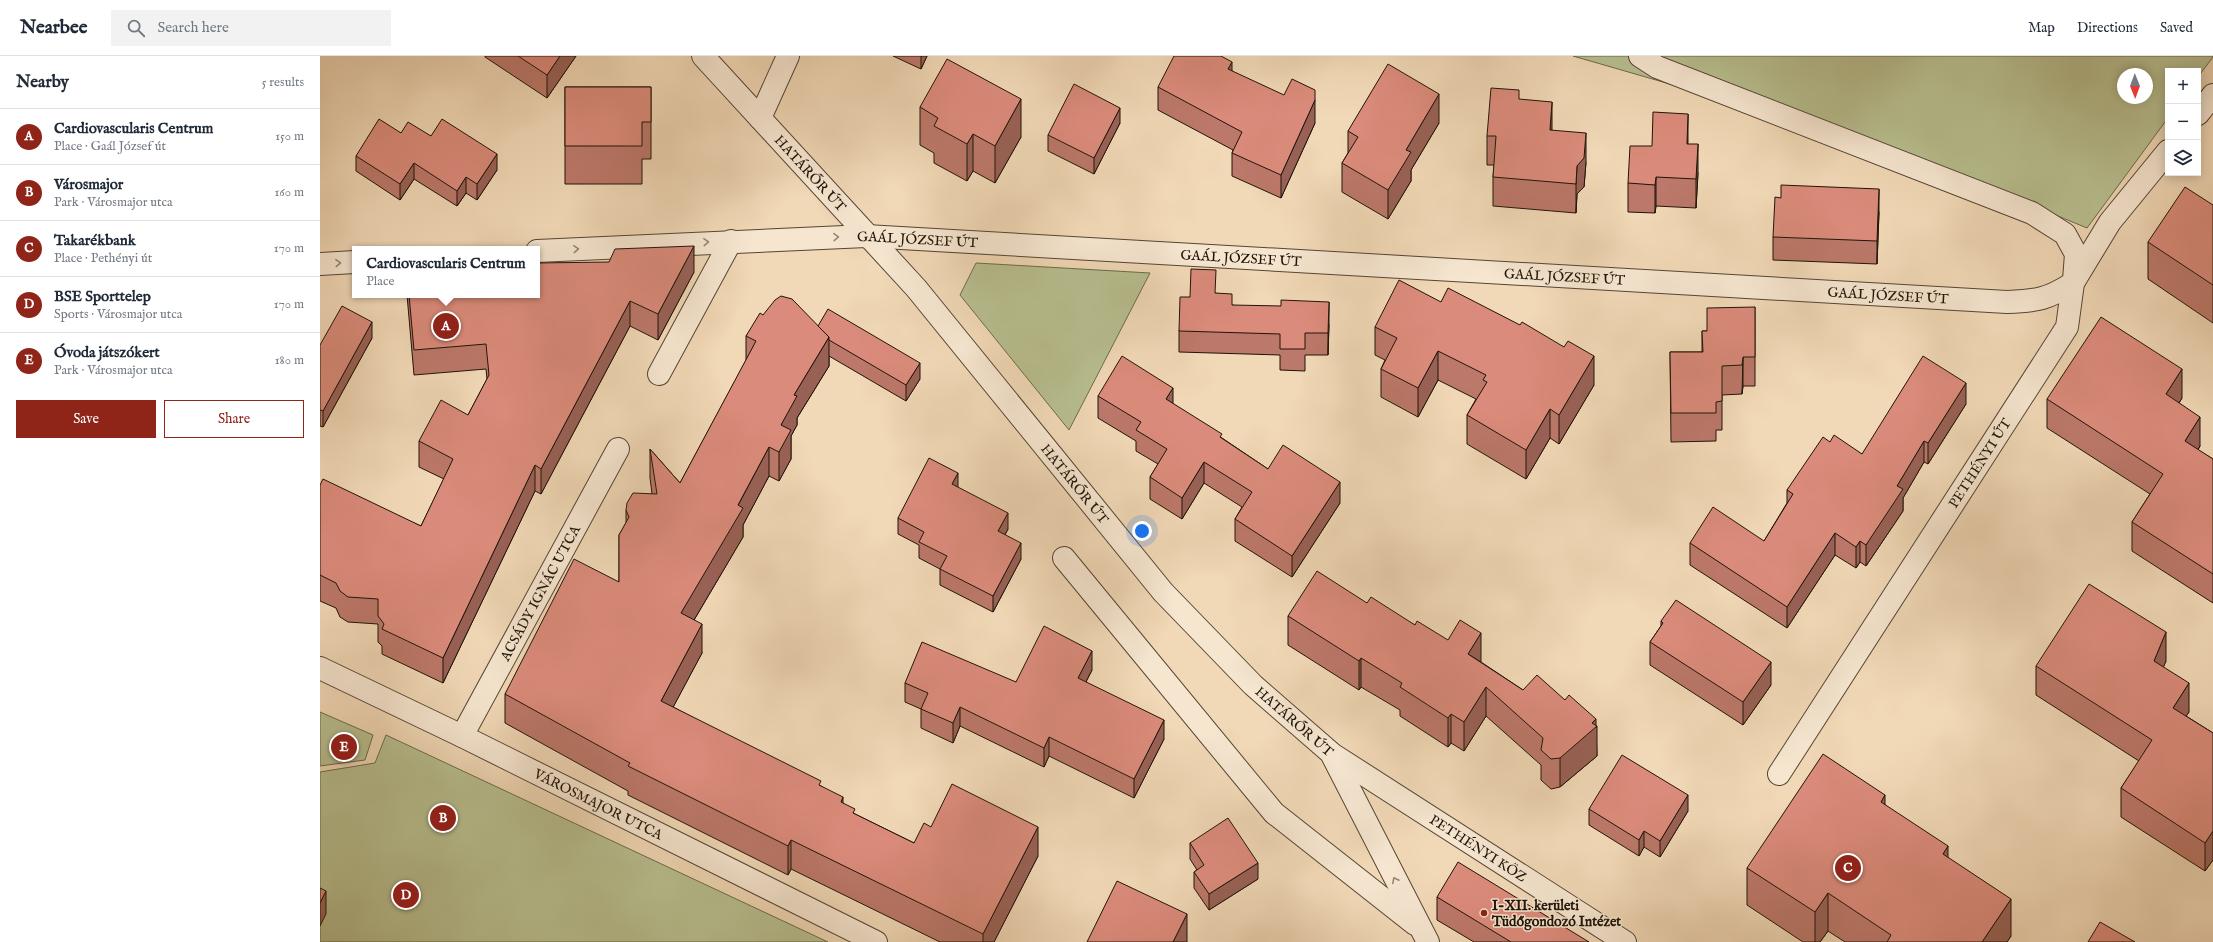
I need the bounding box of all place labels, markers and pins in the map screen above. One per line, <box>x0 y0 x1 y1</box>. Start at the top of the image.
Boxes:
pin: A <box>433 311 459 341</box>
pin: E <box>331 732 357 762</box>
pin: B <box>430 803 456 833</box>
pin: C <box>1835 853 1861 883</box>
pin: D <box>393 880 419 910</box>
place label: I-XII. kerületi Tüdőgondozó Intézet <box>1491 897 1621 931</box>
marker: I-XII. kerületi Tüdőgondozó Intézet <box>1479 908 1489 918</box>

